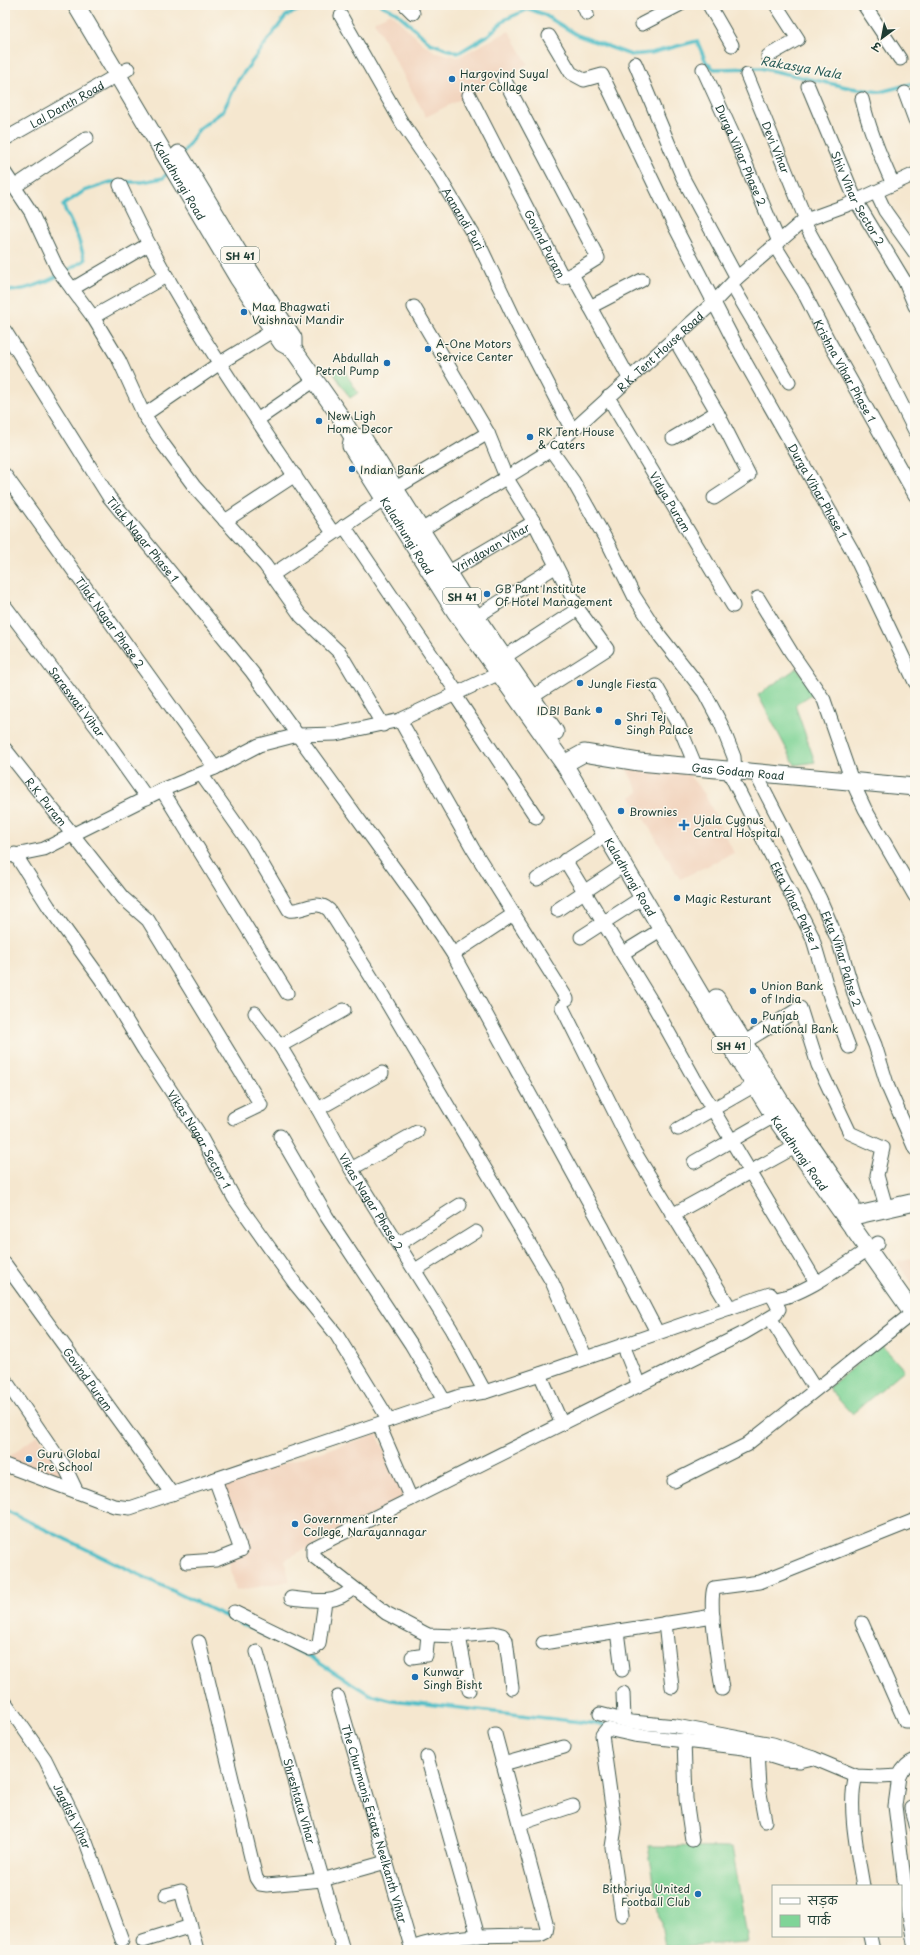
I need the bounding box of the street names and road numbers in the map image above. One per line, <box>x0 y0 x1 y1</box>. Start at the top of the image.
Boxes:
street label: Lal Danth Road <box>26 76 107 132</box>
street label: Durga Vihar Phase 2 <box>712 101 771 209</box>
street label: Devi Vihar <box>758 119 795 176</box>
street label: Kaladhungi Road <box>150 138 210 223</box>
street label: Shiv Vihar Sector 2 <box>827 148 889 249</box>
street label: Aanandi Puri <box>438 184 489 253</box>
street label: Govind Puram <box>521 206 570 281</box>
road number: SH 41 <box>221 247 259 263</box>
street label: R.K. Tent House Road <box>613 307 707 395</box>
street label: Krishna Vihar Phase 1 <box>810 316 881 425</box>
street label: Durga Vihar Phase 1 <box>784 440 852 541</box>
street label: Vidya Puram <box>646 468 695 535</box>
street label: Tilak Nagar Phase 1 <box>103 492 183 585</box>
street label: Kaladhungi Road <box>376 493 438 578</box>
street label: Vrindavan Vihar <box>449 518 533 576</box>
street label: Tilak Nagar Phase 2 <box>72 573 149 672</box>
road number: SH 41 <box>443 588 481 604</box>
street label: Saraswati Vihar <box>45 663 110 740</box>
street label: Gas Godam Road <box>691 758 785 784</box>
street label: R.K. Puram <box>22 773 71 830</box>
street label: Kaladhungi Road <box>601 834 661 919</box>
street label: Ekta Vihar Pahse 1 <box>767 858 824 953</box>
street label: Ekta Vihar Pahse 2 <box>818 908 867 1009</box>
road number: SH 41 <box>712 1037 750 1053</box>
street label: Vikas Nagar Sector 1 <box>164 1086 236 1192</box>
street label: Kaladhungi Road <box>767 1111 833 1194</box>
street label: Vikas Nagar Phase 2 <box>335 1150 408 1254</box>
street label: Govind Puram <box>59 1344 117 1414</box>
street label: The Churmanis Estate Neelkanth Vihar <box>338 1722 412 1926</box>
street label: Shreshtata Vihar <box>280 1756 320 1846</box>
street label: Jagdish Vihar <box>50 1780 96 1851</box>

